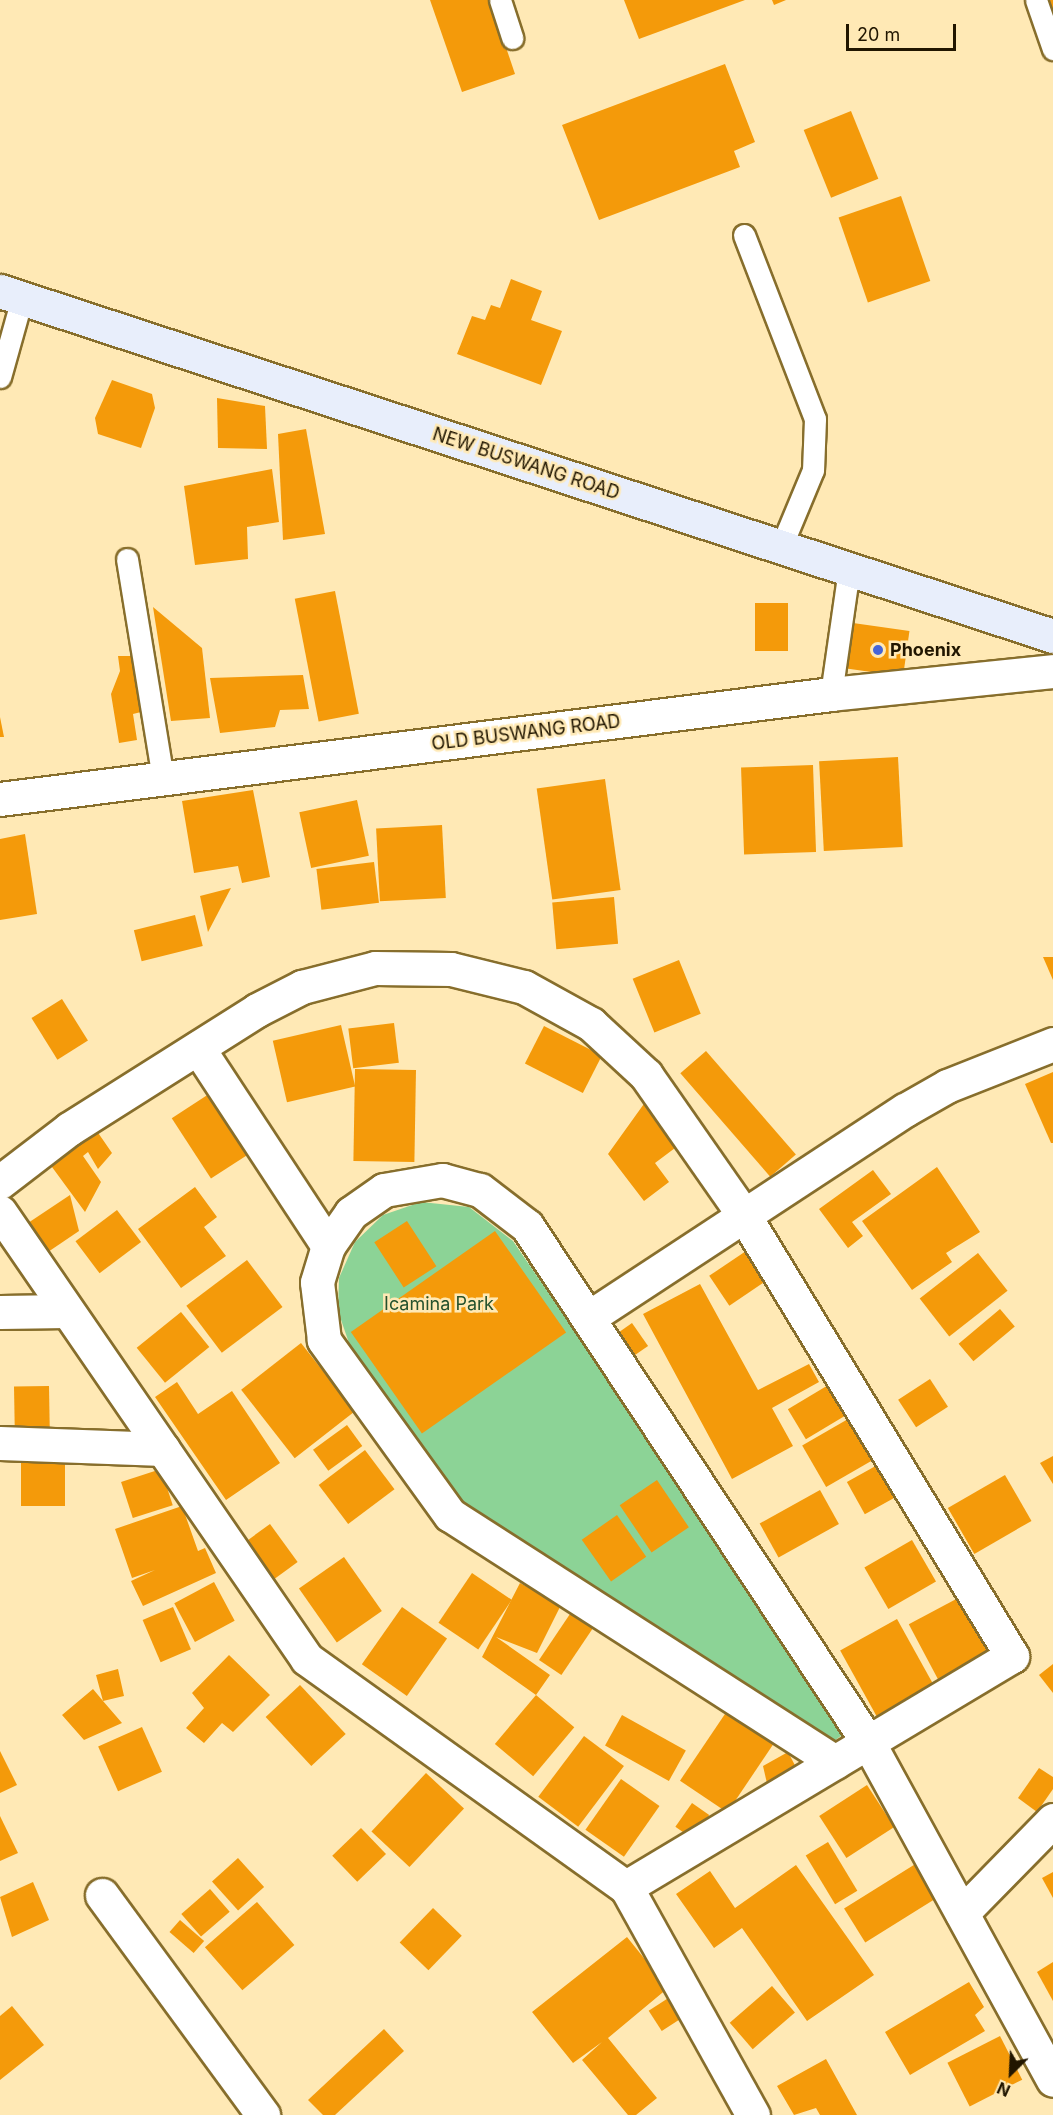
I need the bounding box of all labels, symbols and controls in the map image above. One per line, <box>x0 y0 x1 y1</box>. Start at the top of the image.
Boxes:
scale bar <box>849 12 958 50</box>
text: 20 m <box>857 24 900 45</box>
street label: NEW BUSWANG ROAD <box>430 424 622 504</box>
place label: Phoenix <box>890 639 961 661</box>
marker: Phoenix <box>871 643 885 657</box>
street label: OLD BUSWANG ROAD <box>430 711 622 755</box>
park label: Icamina Park <box>384 1293 494 1315</box>
north arrow <box>981 2043 1041 2103</box>
text: N <box>994 2078 1013 2101</box>

